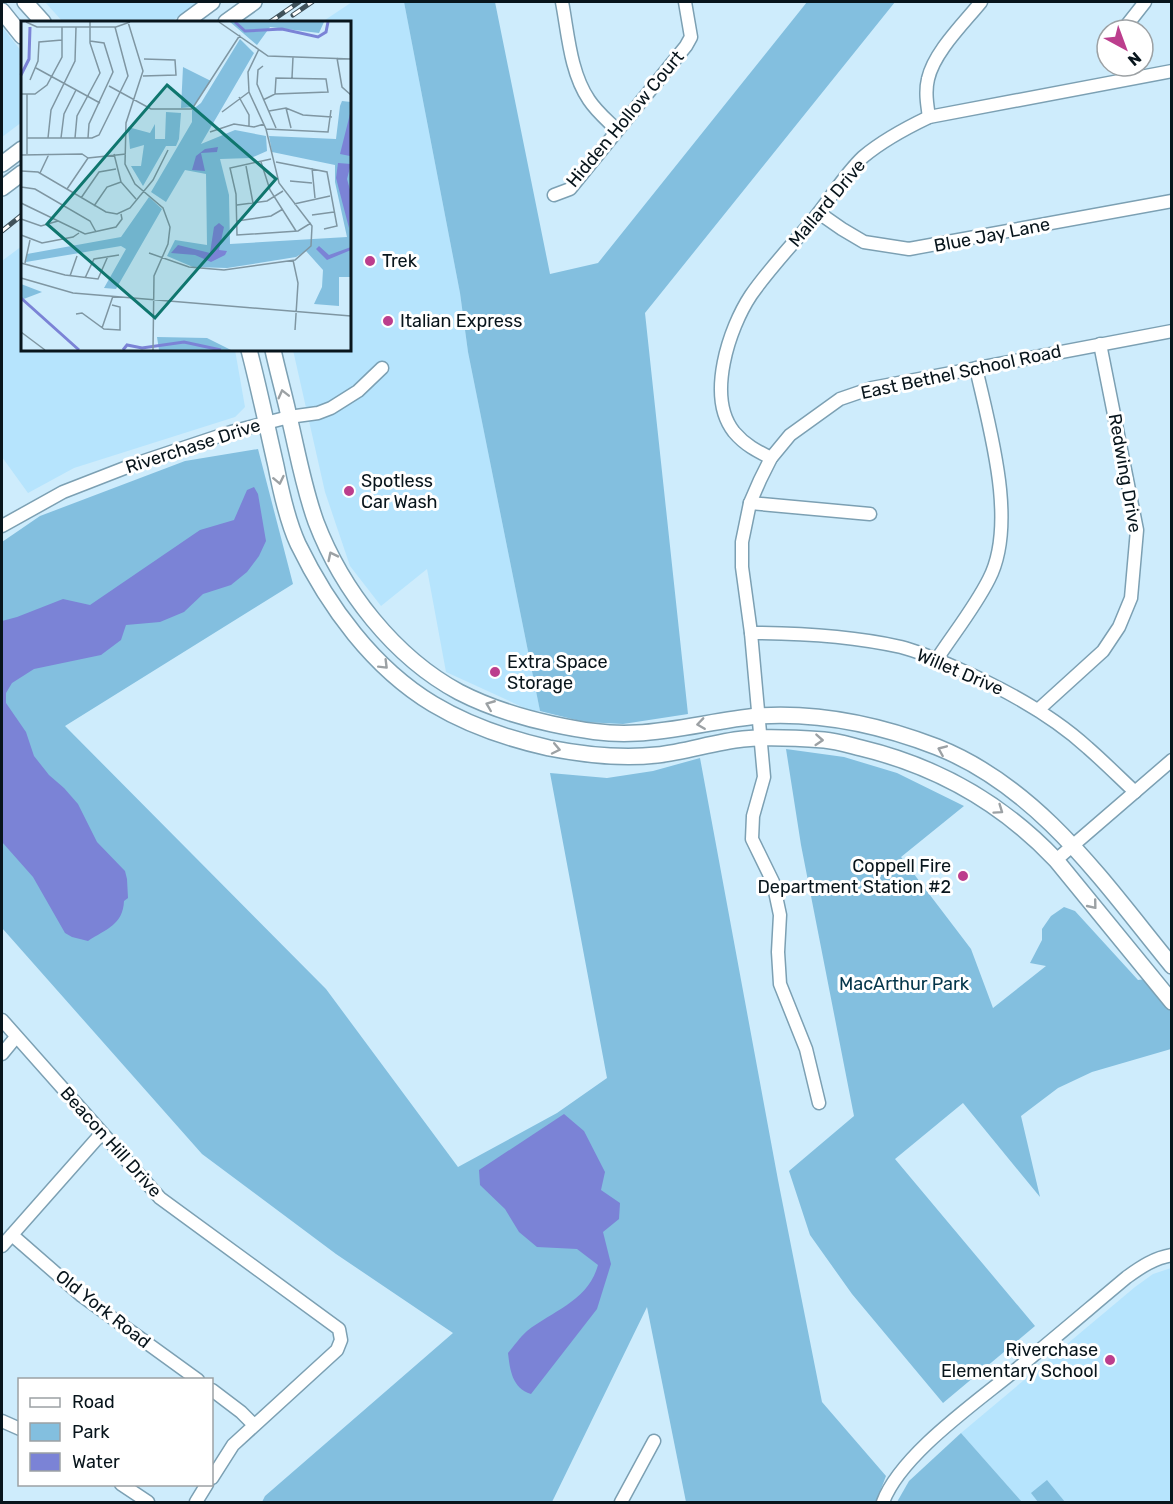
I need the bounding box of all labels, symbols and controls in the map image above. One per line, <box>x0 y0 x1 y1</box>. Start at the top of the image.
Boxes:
north arrow <box>1095 18 1155 78</box>
inset map <box>21 21 351 351</box>
street label: Hidden Hollow Court <box>561 46 689 192</box>
text: N <box>1124 48 1145 70</box>
street label: Mallard Drive <box>784 155 870 251</box>
street label: Blue Jay Lane <box>932 213 1052 257</box>
place label: Trek <box>382 250 418 272</box>
marker: Trek <box>363 254 377 268</box>
place label: Italian Express <box>400 310 522 332</box>
marker: Italian Express <box>381 314 395 328</box>
street label: East Bethel School Road <box>859 340 1063 404</box>
one-way arrow <box>278 389 291 399</box>
street label: Redwing Drive <box>1104 412 1146 534</box>
street label: Riverchase Drive <box>123 414 263 478</box>
place label: Spotless Car Wash <box>361 470 438 513</box>
one-way arrow <box>271 475 284 485</box>
marker: Spotless Car Wash <box>342 484 356 498</box>
one-way arrow <box>328 551 340 562</box>
street label: Willet Drive <box>913 644 1007 700</box>
place label: Extra Space Storage <box>507 651 608 694</box>
one-way arrow <box>377 658 387 669</box>
marker: Extra Space Storage <box>488 665 502 679</box>
one-way arrow <box>485 700 496 712</box>
one-way arrow <box>697 718 706 730</box>
one-way arrow <box>815 733 824 746</box>
one-way arrow <box>551 742 561 755</box>
one-way arrow <box>938 745 949 757</box>
one-way arrow <box>992 803 1003 814</box>
place label: Coppell Fire Department Station #2 <box>757 855 951 898</box>
marker: Coppell Fire Department Station #2 <box>956 869 970 883</box>
one-way arrow <box>1086 898 1097 909</box>
park label: MacArthur Park <box>839 973 970 995</box>
street label: Beacon Hill Drive <box>56 1082 166 1202</box>
street label: Old York Road <box>51 1265 155 1353</box>
place label: Riverchase Elementary School <box>941 1339 1098 1382</box>
marker: Riverchase Elementary School <box>1103 1353 1117 1367</box>
legend <box>18 1378 213 1486</box>
text: Road <box>72 1391 115 1413</box>
text: Park <box>72 1421 110 1443</box>
text: Water <box>72 1451 120 1473</box>

